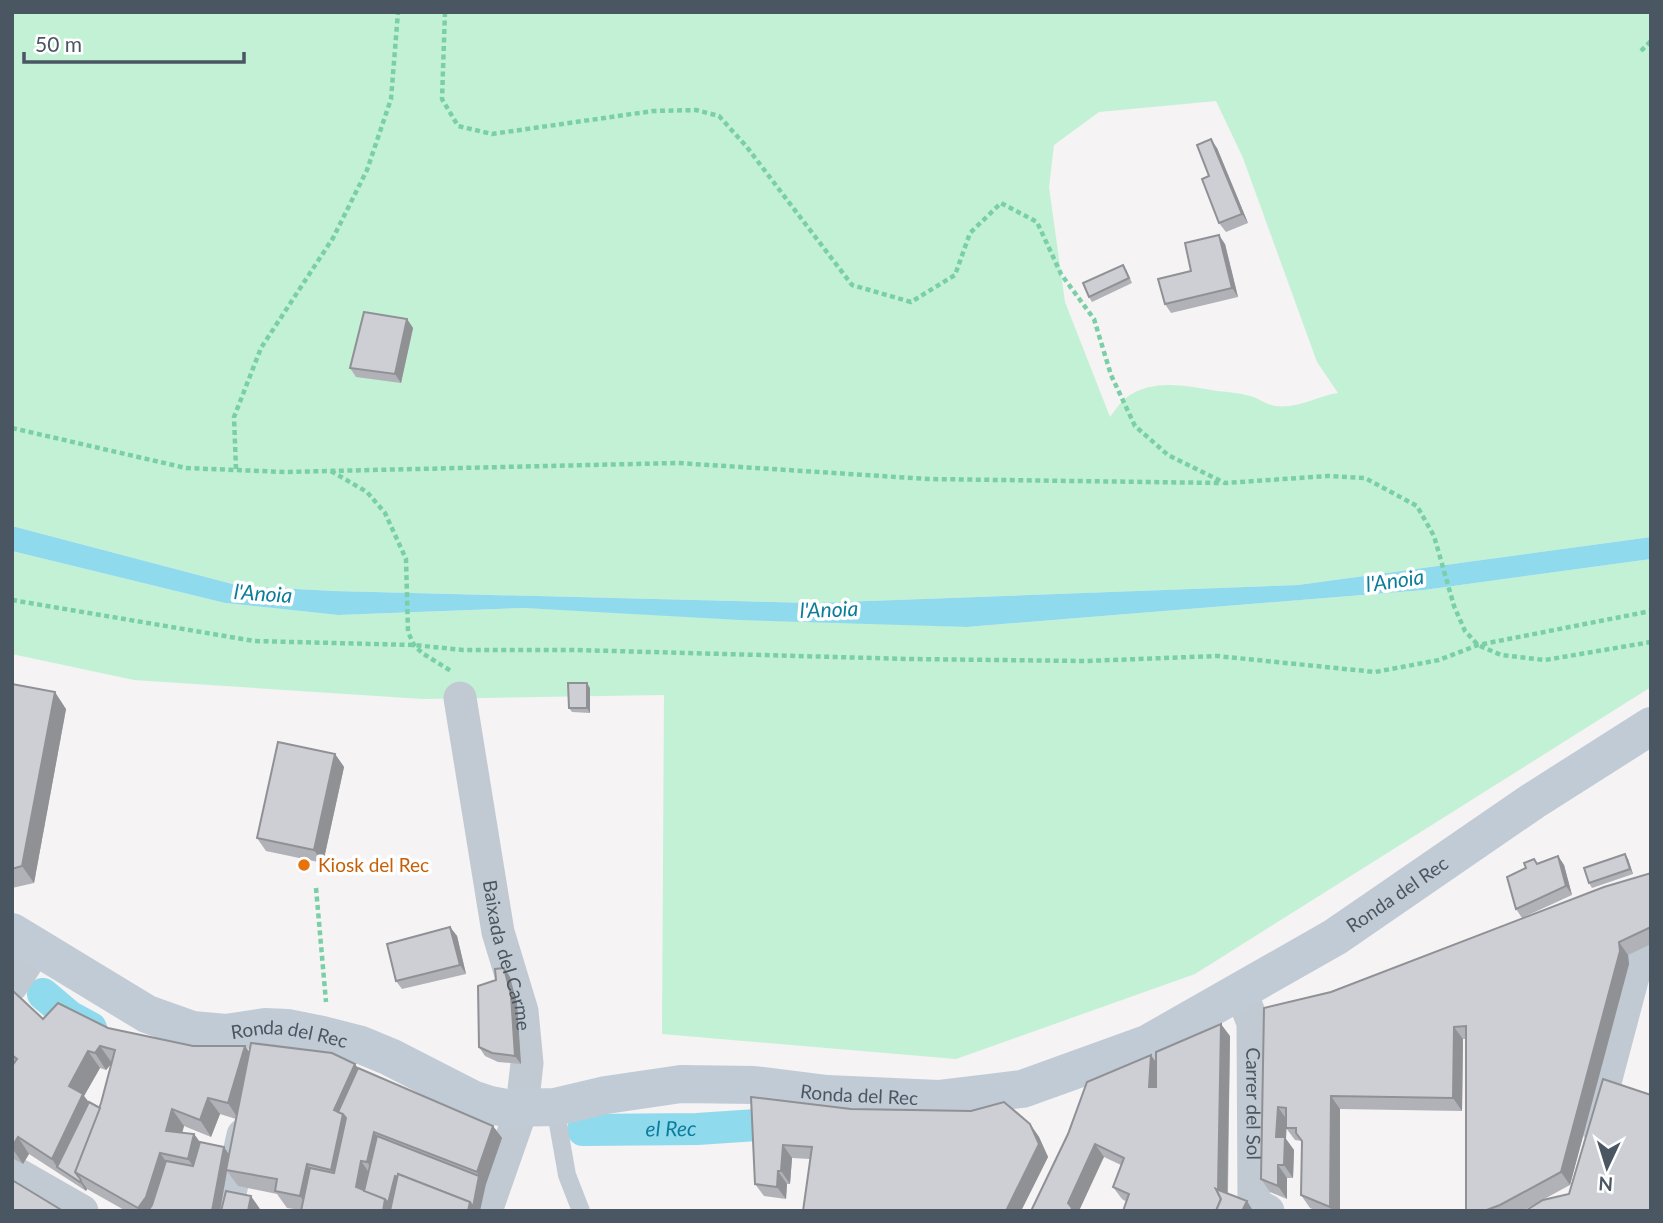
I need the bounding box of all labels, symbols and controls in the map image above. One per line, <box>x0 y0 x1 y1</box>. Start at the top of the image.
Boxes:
scale bar <box>24 21 245 65</box>
text: 50 m <box>35 31 82 56</box>
water label: l'Anoia <box>1364 563 1425 596</box>
water label: l'Anoia <box>233 578 293 607</box>
water label: l'Anoia <box>799 595 859 622</box>
street label: Ronda del Rec <box>1342 851 1452 937</box>
place label: Kiosk del Rec <box>318 853 429 876</box>
marker: Kiosk del Rec <box>296 857 312 873</box>
street label: Baixada del Carme <box>479 878 536 1032</box>
street label: Ronda del Rec <box>229 1015 350 1052</box>
street label: Carrer del Sol <box>1242 1047 1266 1160</box>
street label: Ronda del Rec <box>799 1079 919 1109</box>
water label: el Rec <box>645 1115 697 1140</box>
north arrow <box>1572 1132 1642 1202</box>
text: N <box>1598 1172 1614 1196</box>

